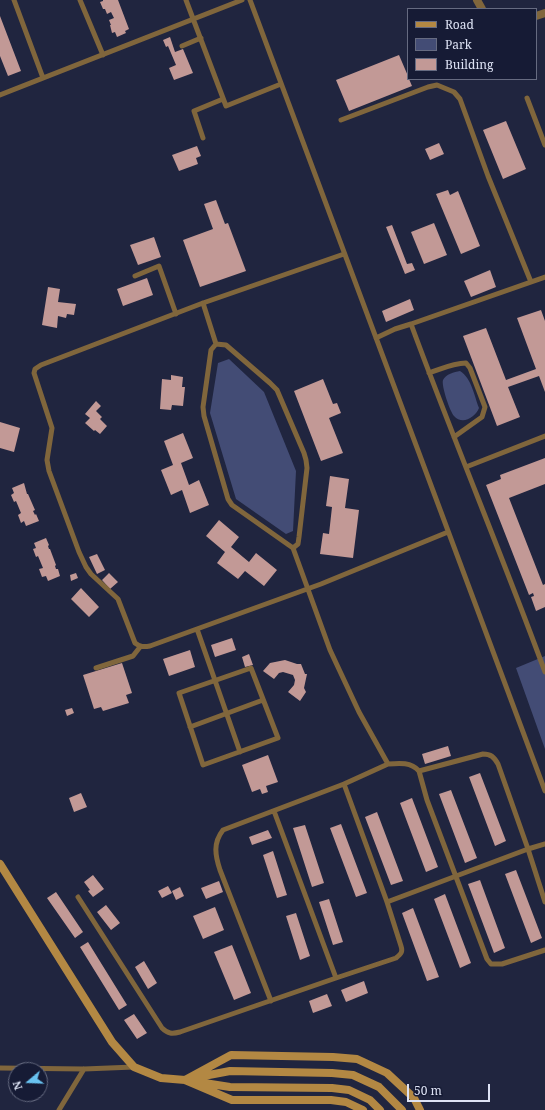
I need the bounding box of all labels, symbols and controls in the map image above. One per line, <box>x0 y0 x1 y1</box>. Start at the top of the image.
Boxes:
legend <box>407 8 537 80</box>
text: Road <box>445 16 474 33</box>
text: Park <box>445 36 472 53</box>
text: Building <box>445 56 493 73</box>
north arrow <box>8 1062 48 1102</box>
scale bar <box>409 1076 492 1102</box>
text: N <box>9 1079 26 1092</box>
text: 50 m <box>414 1082 442 1099</box>

